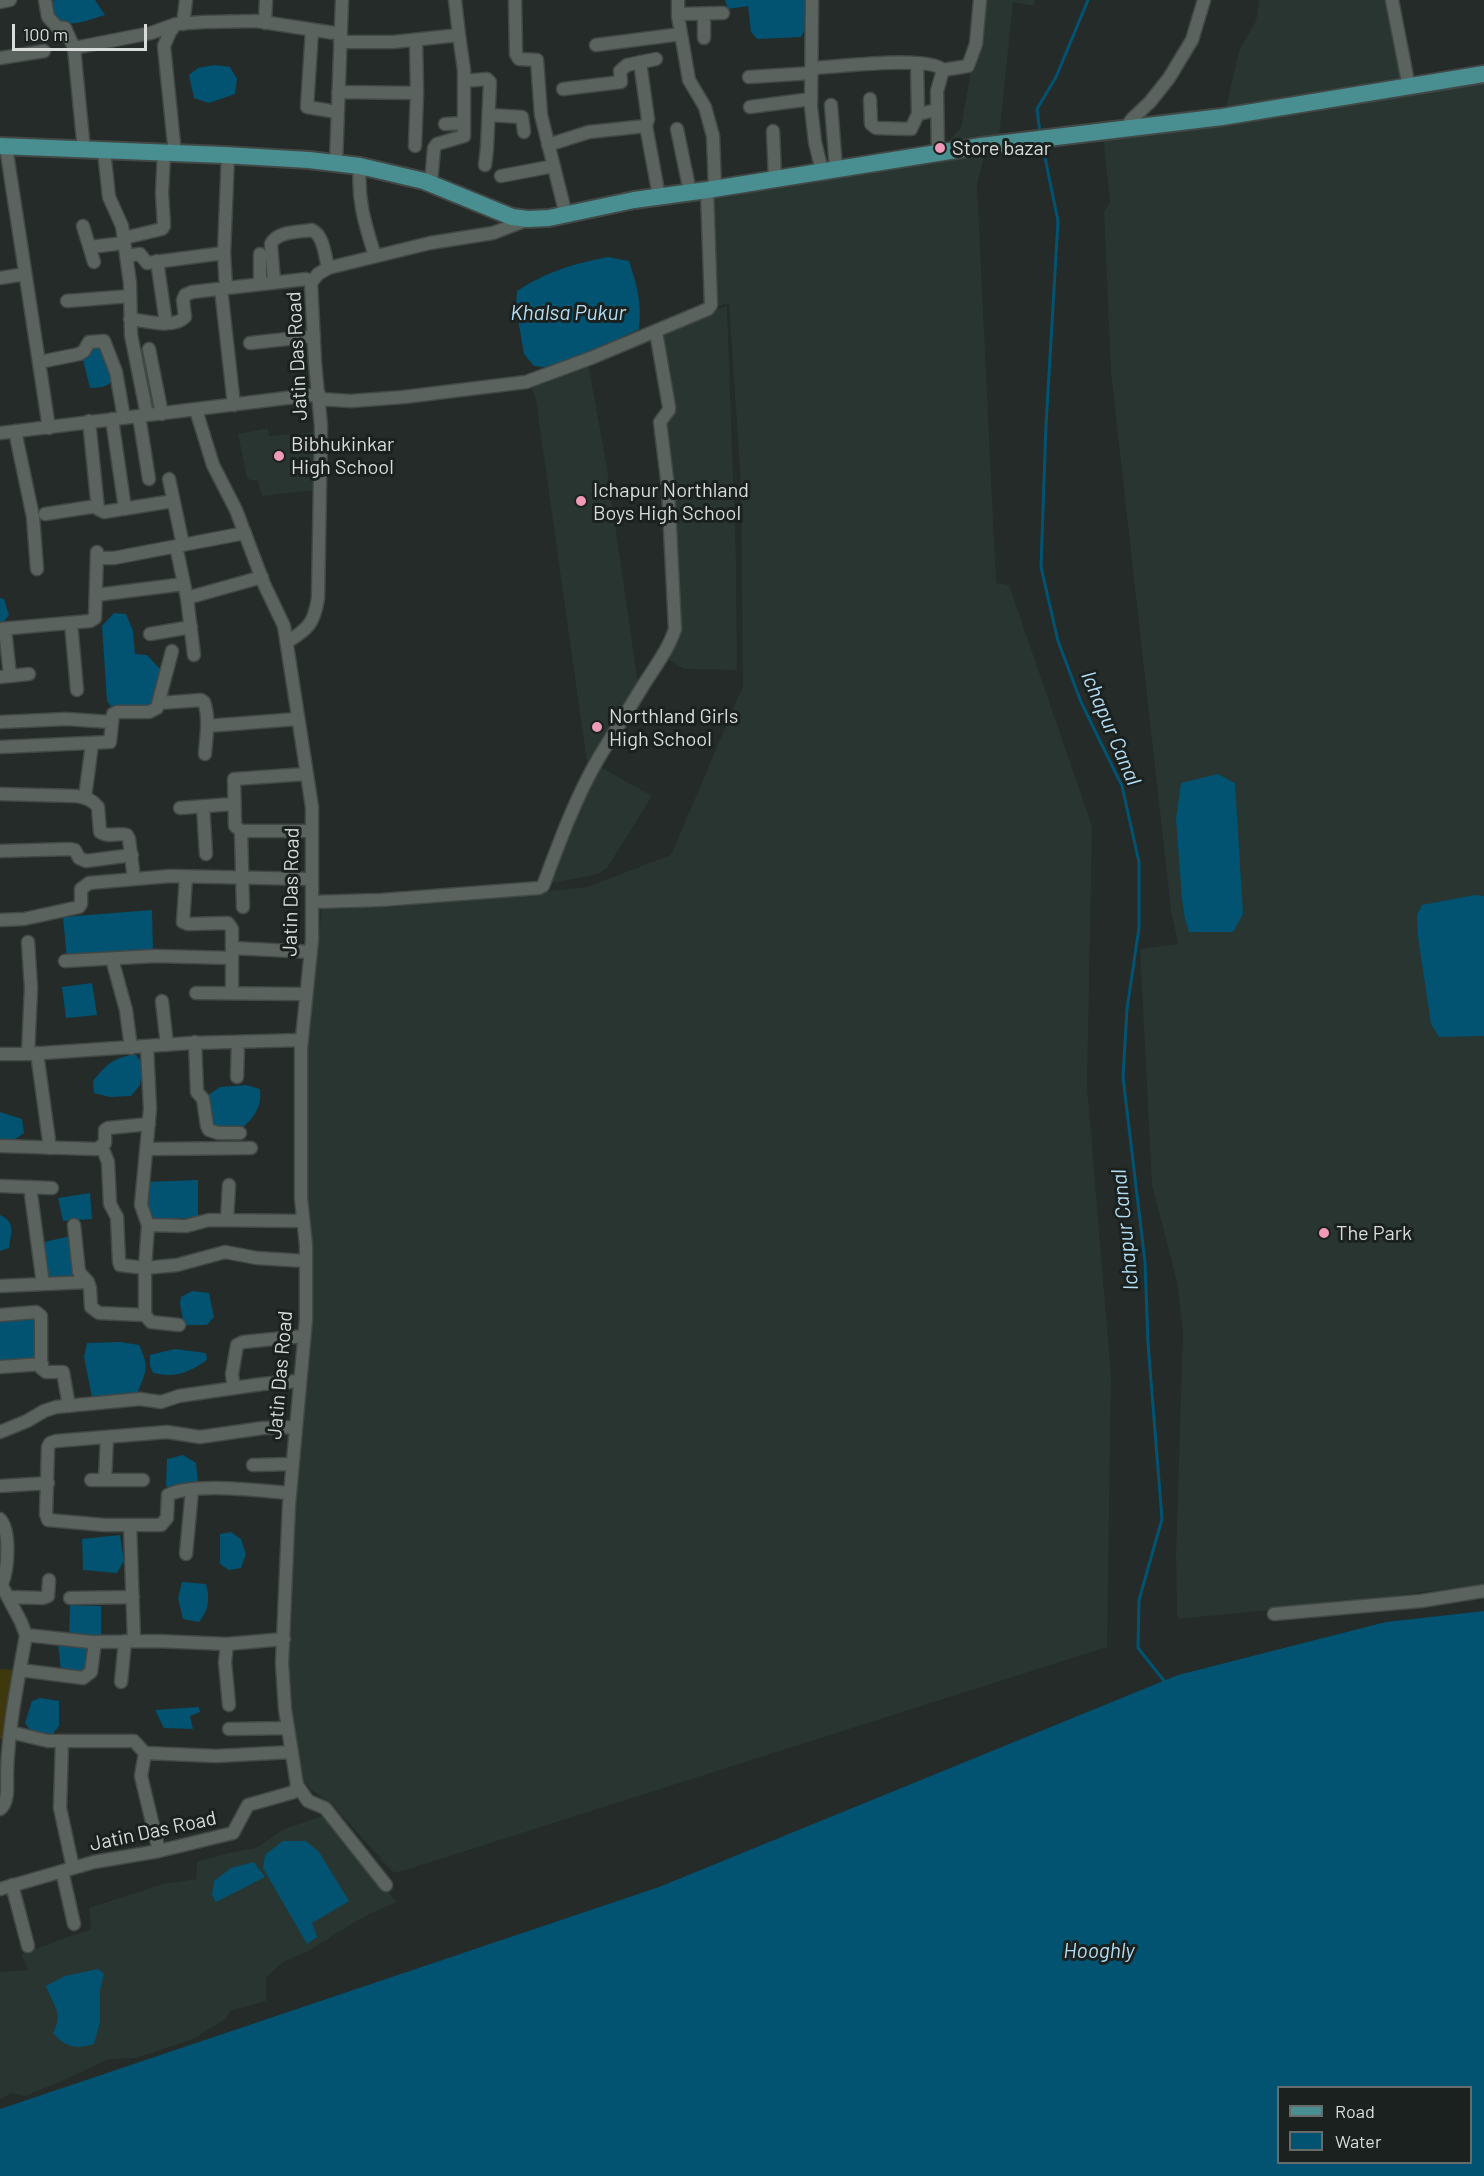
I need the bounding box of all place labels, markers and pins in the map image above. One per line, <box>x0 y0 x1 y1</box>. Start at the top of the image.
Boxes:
place label: Store bazar <box>952 136 1051 160</box>
marker: Store bazar <box>933 141 947 155</box>
place label: Bibhukinkar High School <box>291 432 394 479</box>
marker: Bibhukinkar High School <box>272 449 286 463</box>
place label: Ichapur Northland Boys High School <box>593 478 749 525</box>
marker: Ichapur Northland Boys High School <box>574 494 588 508</box>
place label: Northland Girls High School <box>609 704 738 751</box>
marker: Northland Girls High School <box>590 720 604 734</box>
place label: The Park <box>1336 1221 1412 1245</box>
marker: The Park <box>1317 1226 1331 1240</box>

